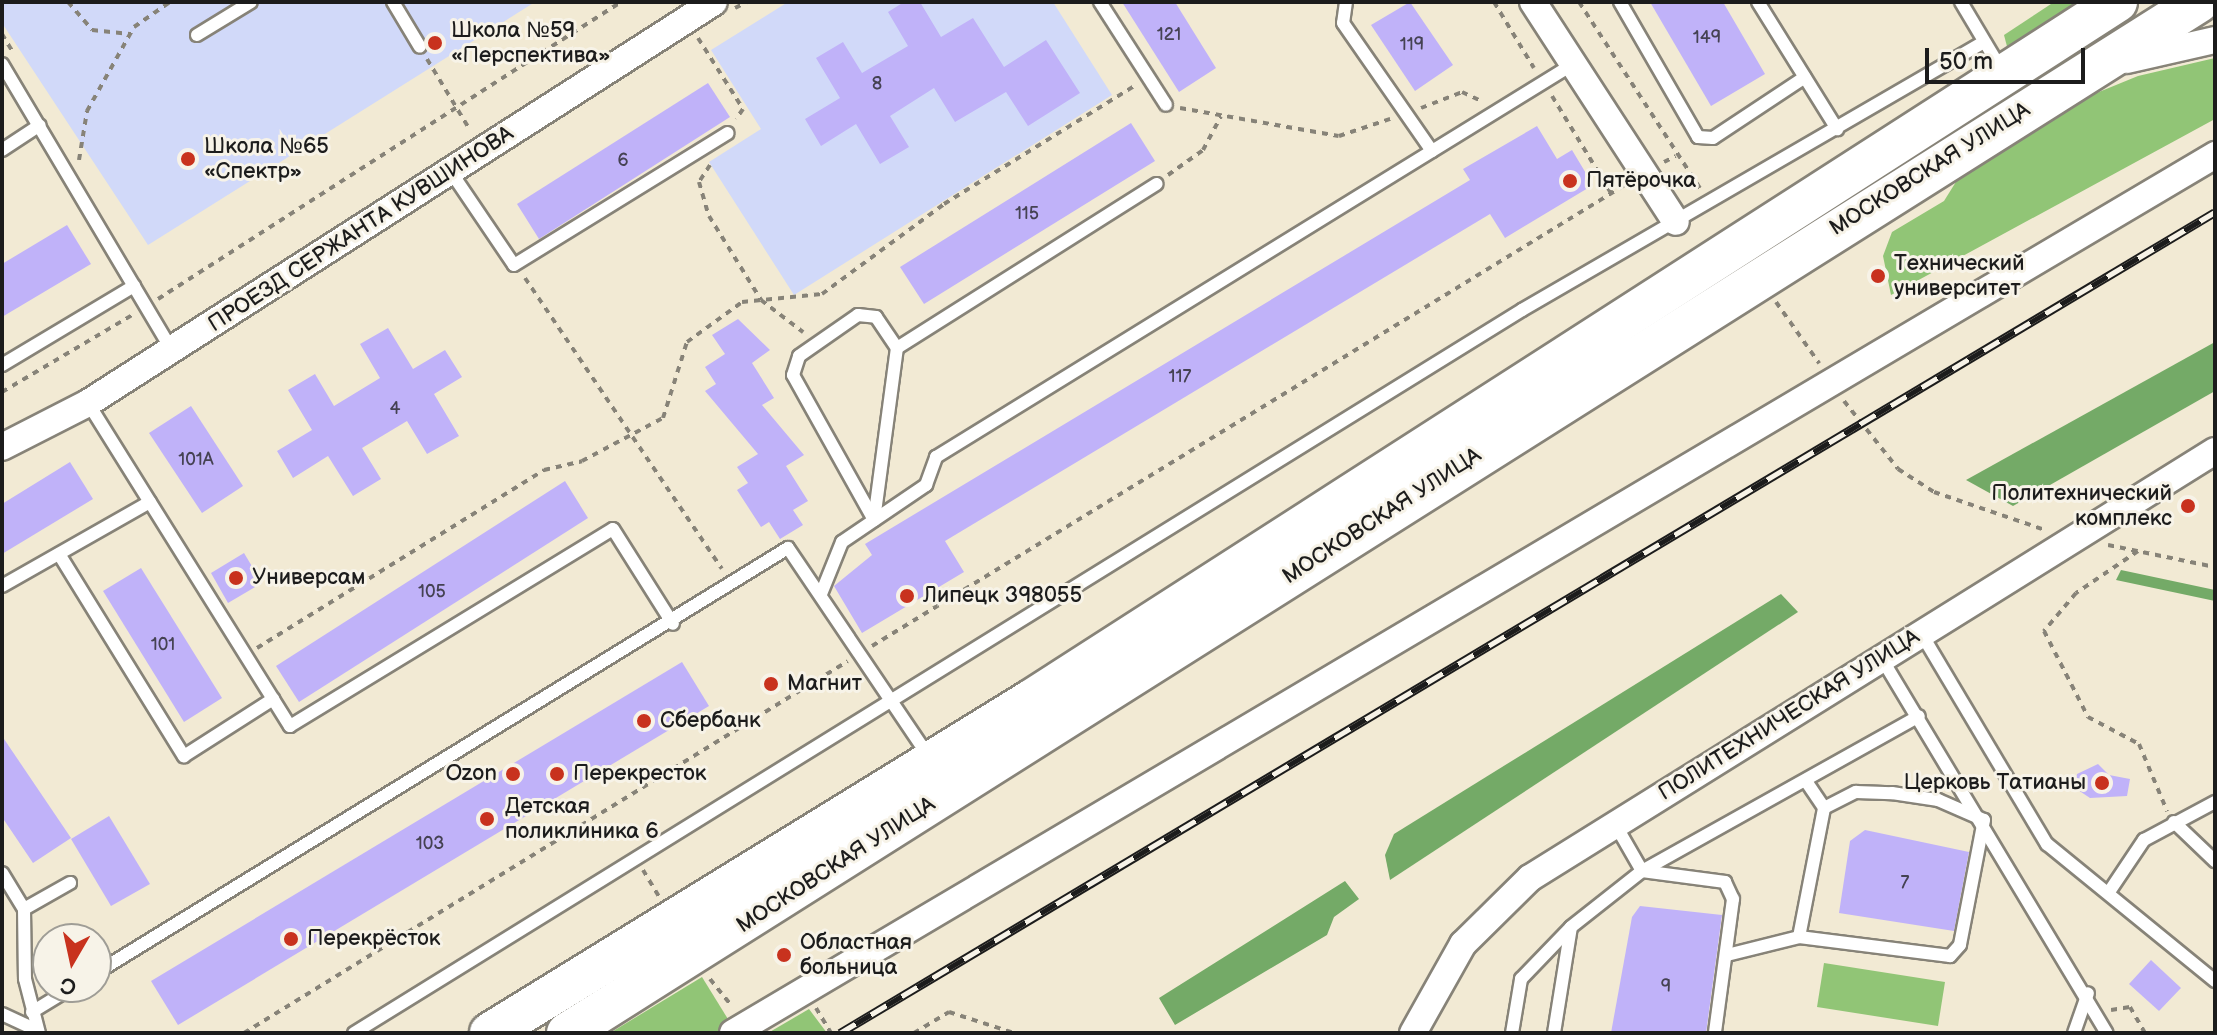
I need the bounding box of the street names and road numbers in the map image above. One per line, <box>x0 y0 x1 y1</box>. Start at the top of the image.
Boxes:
street label: МОСКОВСКАЯ УЛИЦА <box>1825 97 2035 241</box>
street label: ПРОЕЗД СЕРЖАНТА КУВШИНОВА <box>203 120 519 338</box>
street label: МОСКОВСКАЯ УЛИЦА <box>1278 442 1486 590</box>
street label: ПОЛИТЕХНИЧЕСКАЯ УЛИЦА <box>1654 624 1924 806</box>
street label: МОСКОВСКАЯ УЛИЦА <box>732 791 940 939</box>

